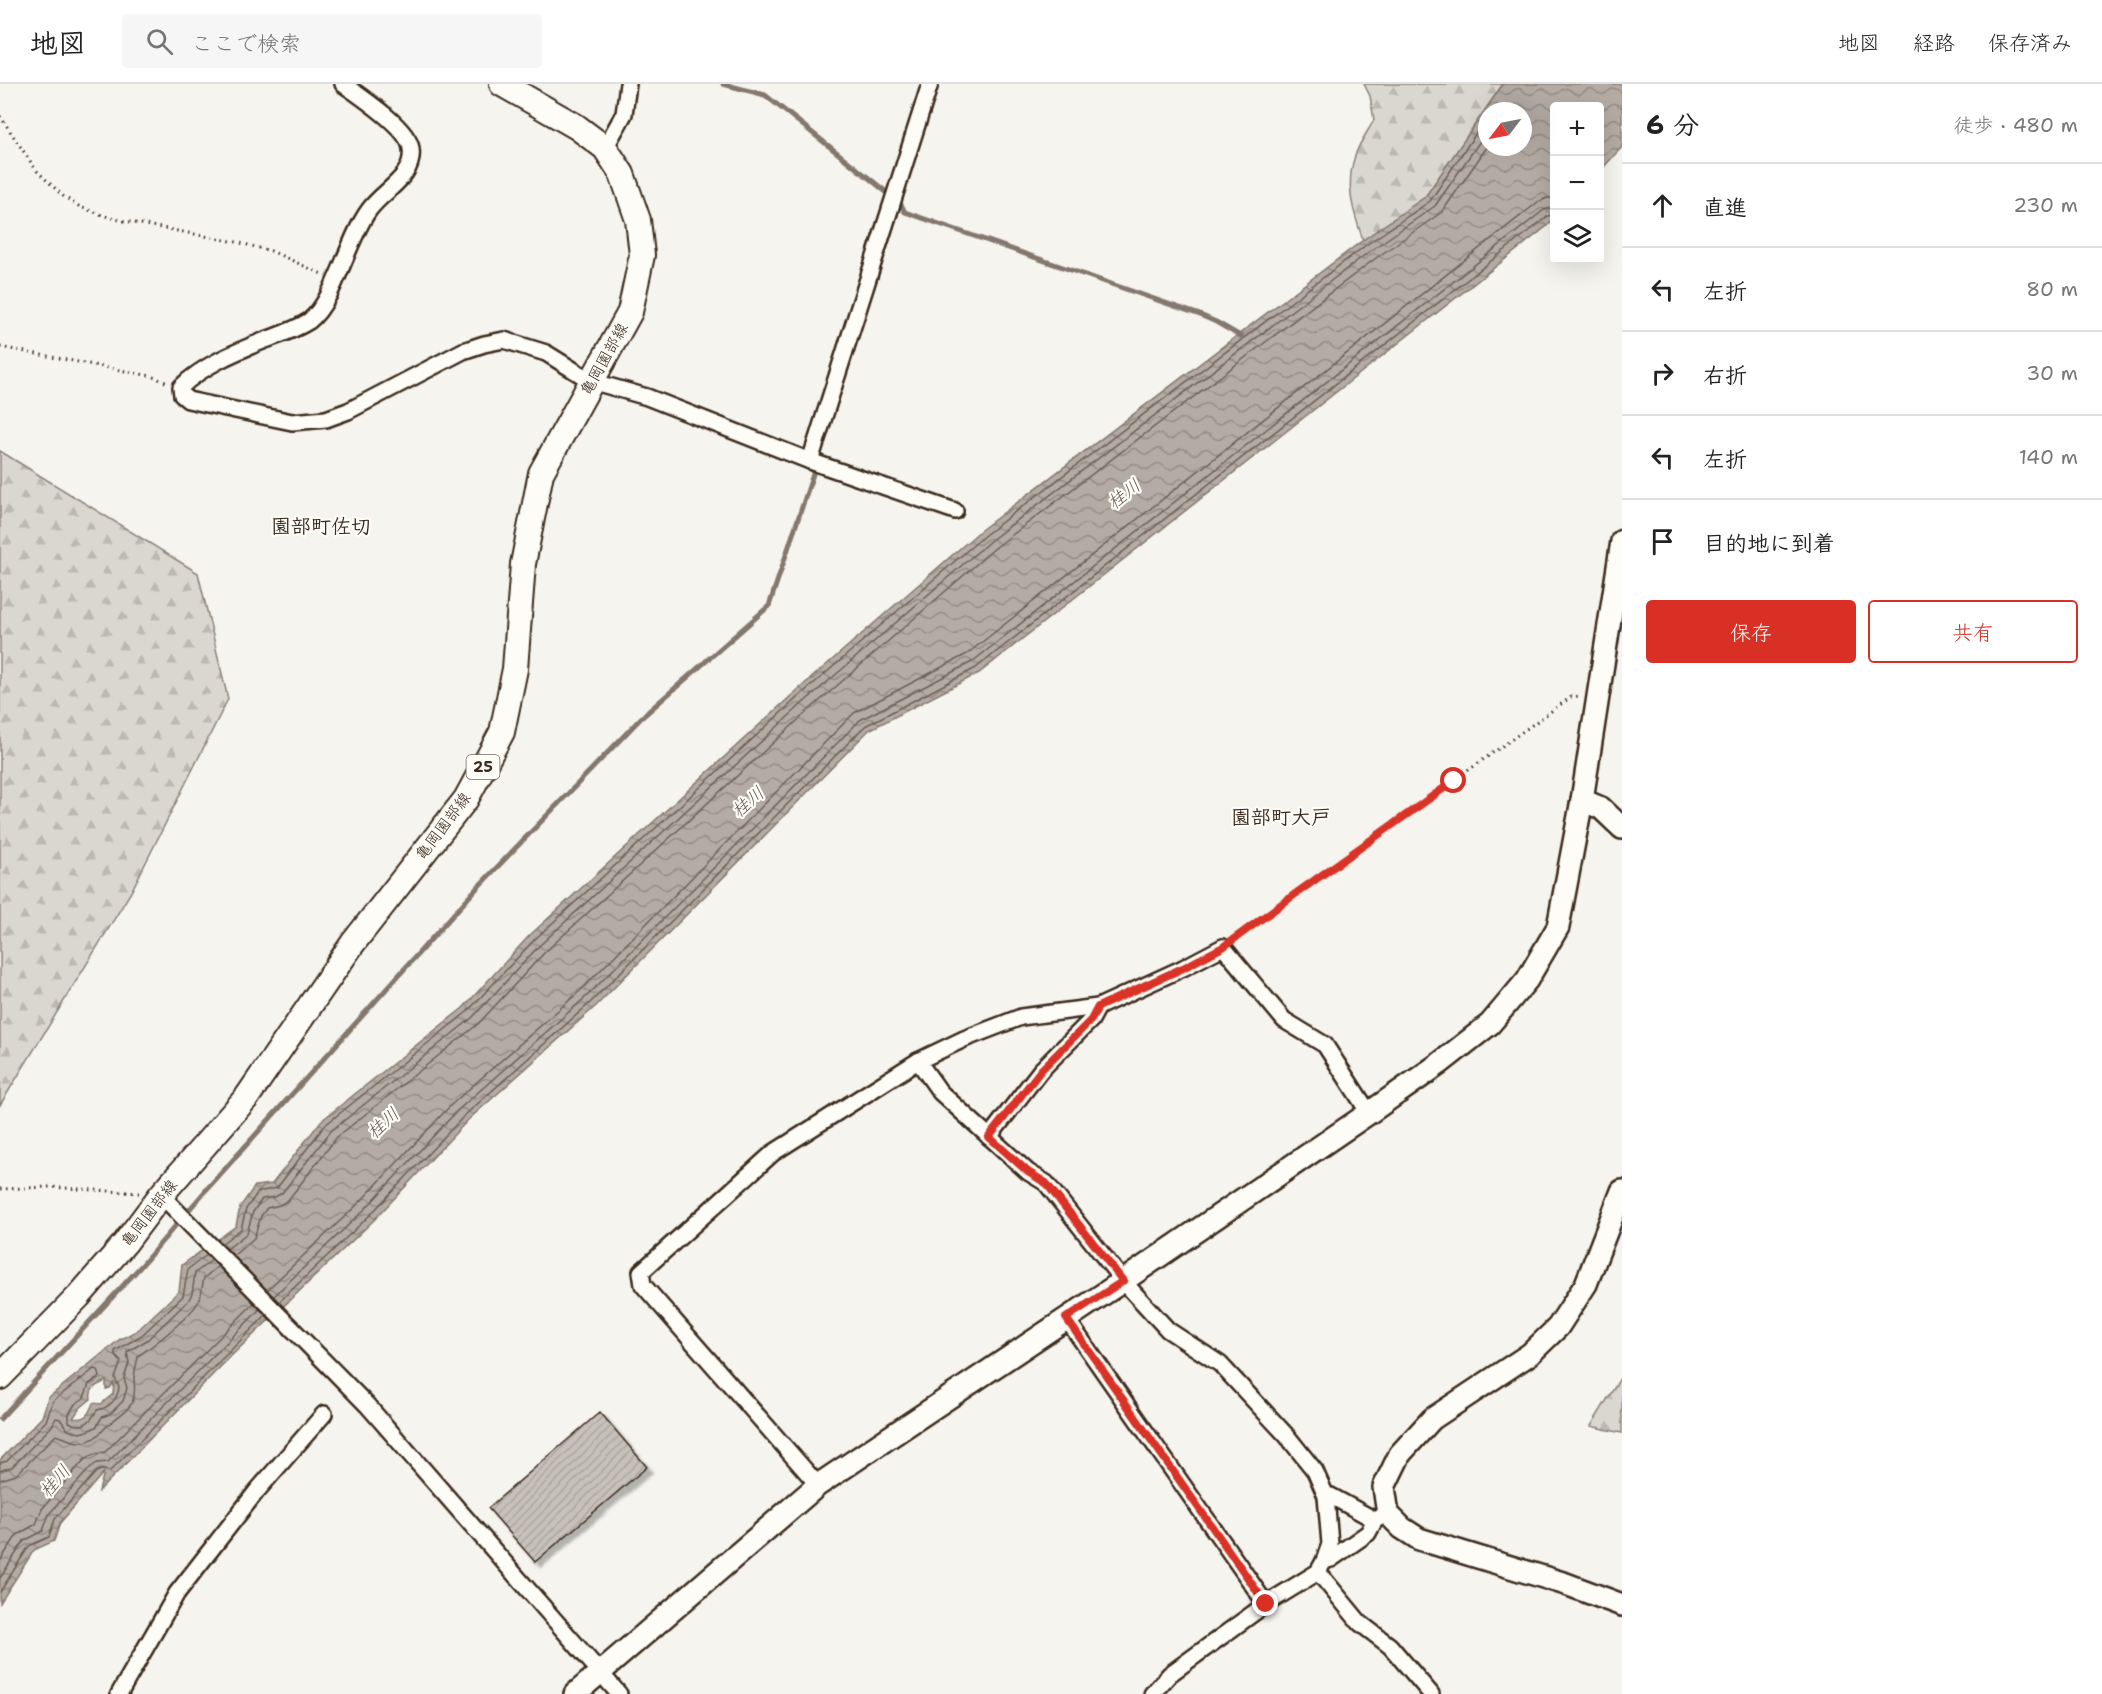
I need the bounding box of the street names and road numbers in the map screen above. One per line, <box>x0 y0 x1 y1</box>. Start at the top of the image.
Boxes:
street label: 亀岡園部線 <box>575 319 633 399</box>
road number: 25 <box>466 755 500 779</box>
street label: 亀岡園部線 <box>411 788 475 864</box>
street label: 亀岡園部線 <box>116 1175 182 1251</box>

